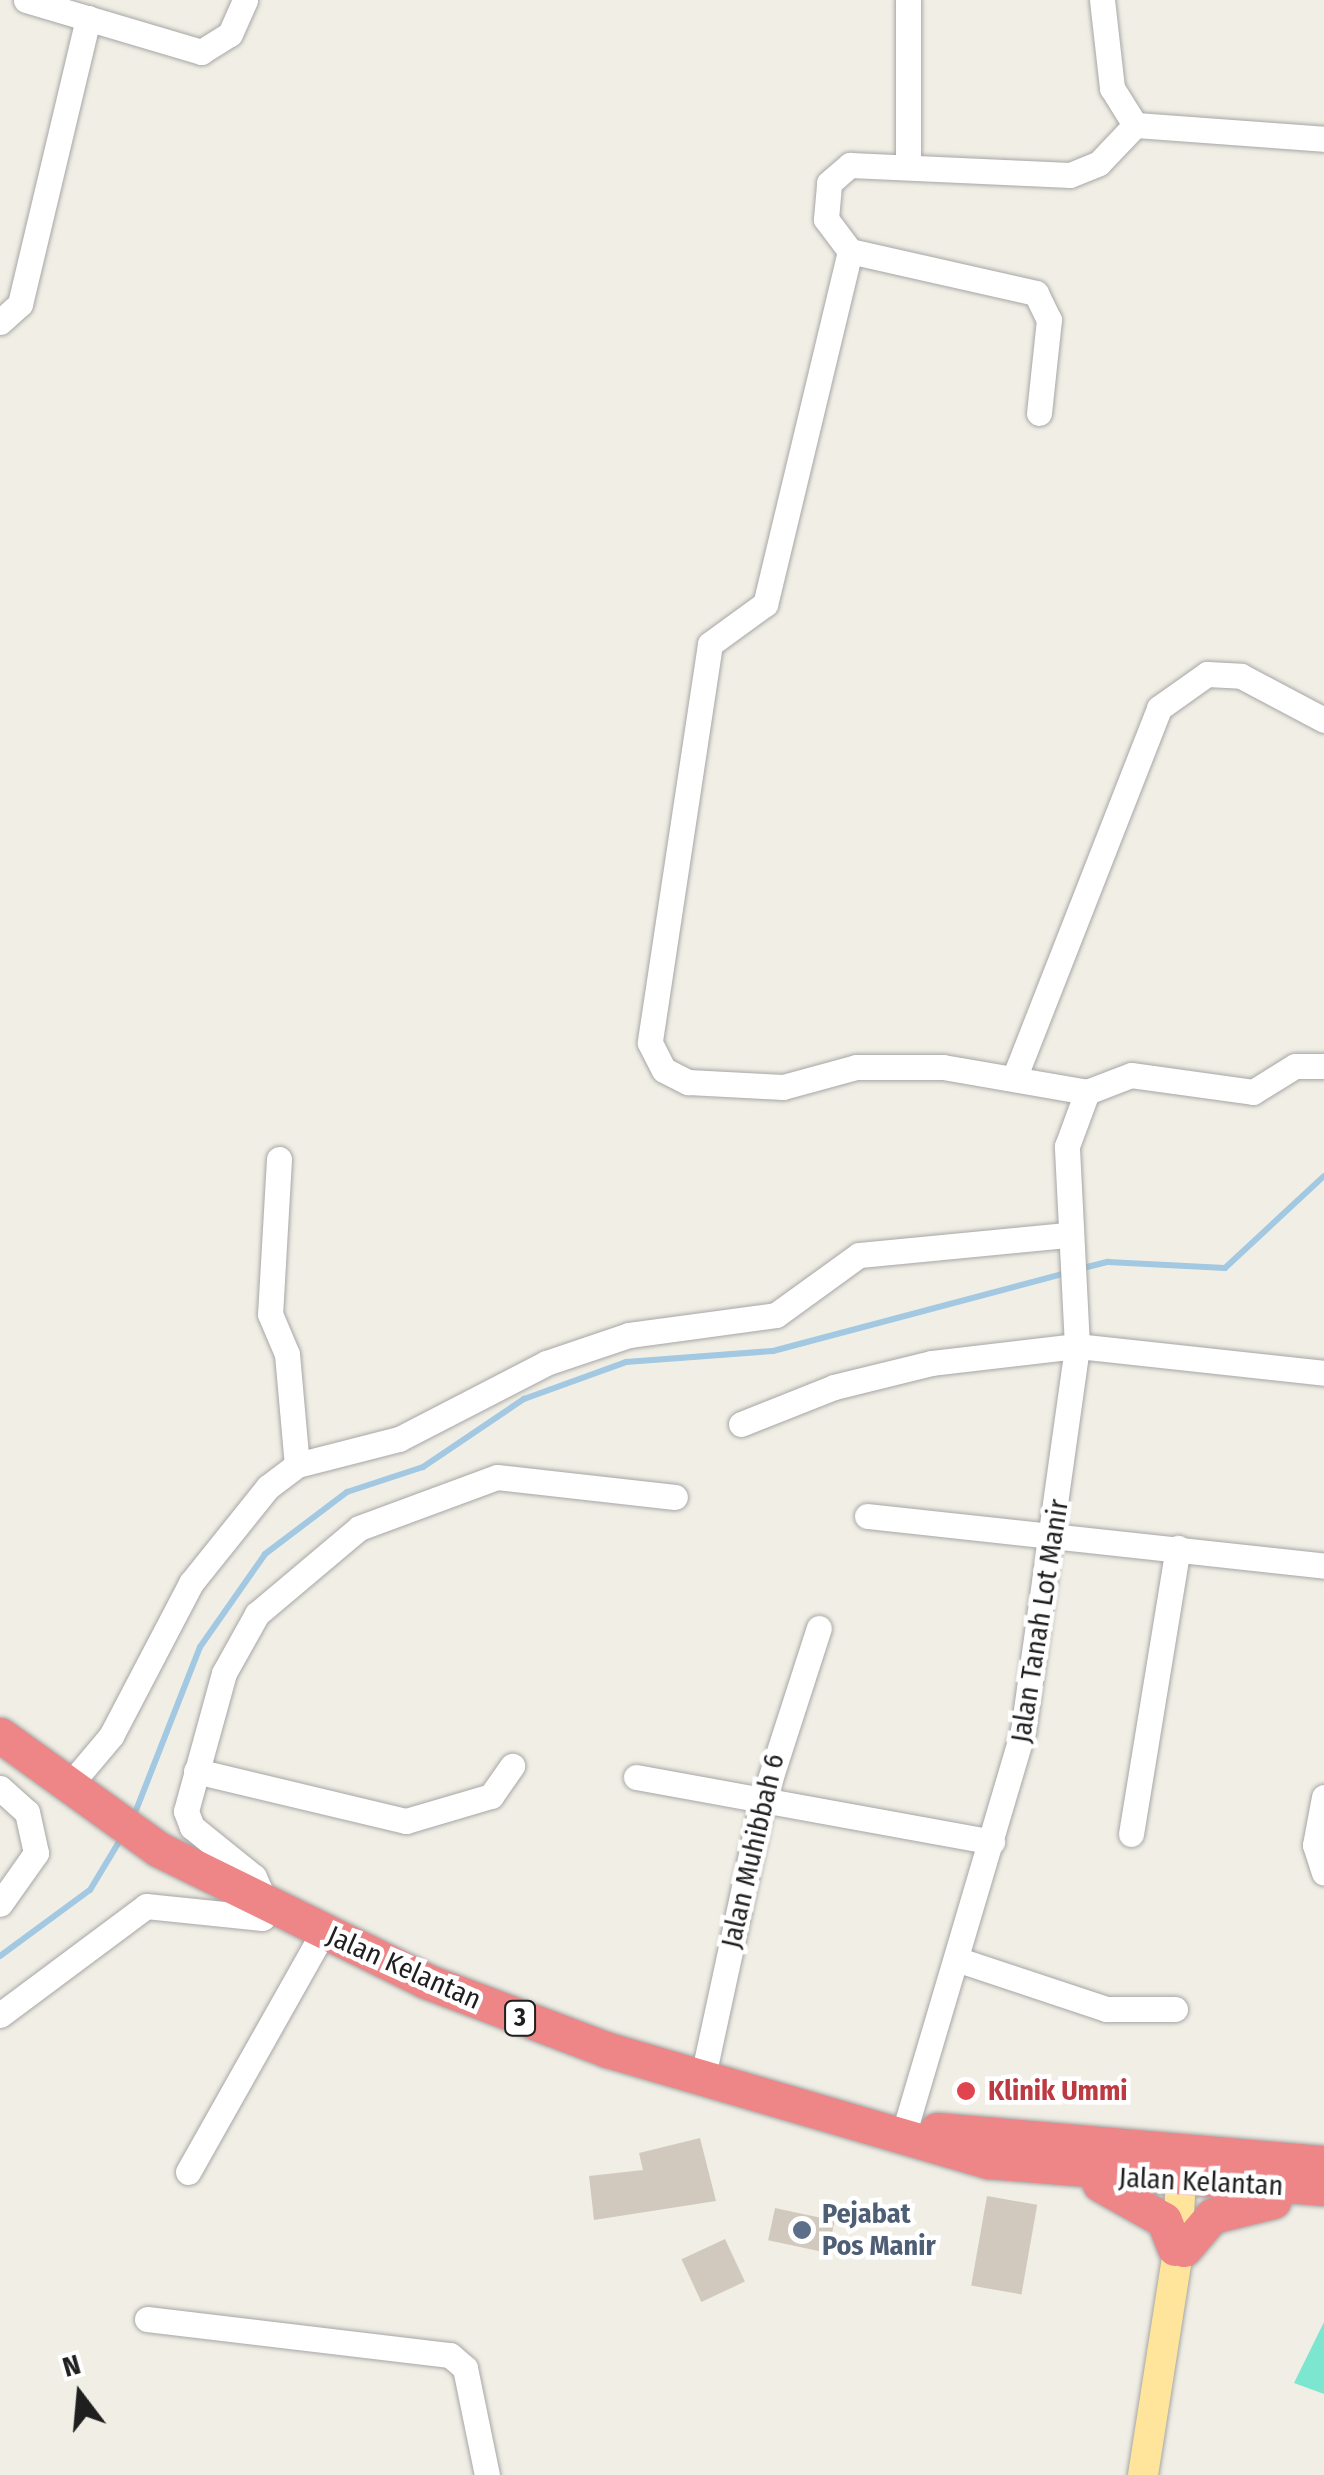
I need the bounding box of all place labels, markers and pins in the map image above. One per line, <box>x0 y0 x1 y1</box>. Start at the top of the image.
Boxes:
place label: Klinik Ummi <box>988 2074 1128 2108</box>
marker: Klinik Ummi <box>953 2078 979 2104</box>
place label: Pejabat Pos Manir <box>822 2197 936 2263</box>
marker: Pejabat Pos Manir <box>791 2219 813 2241</box>

